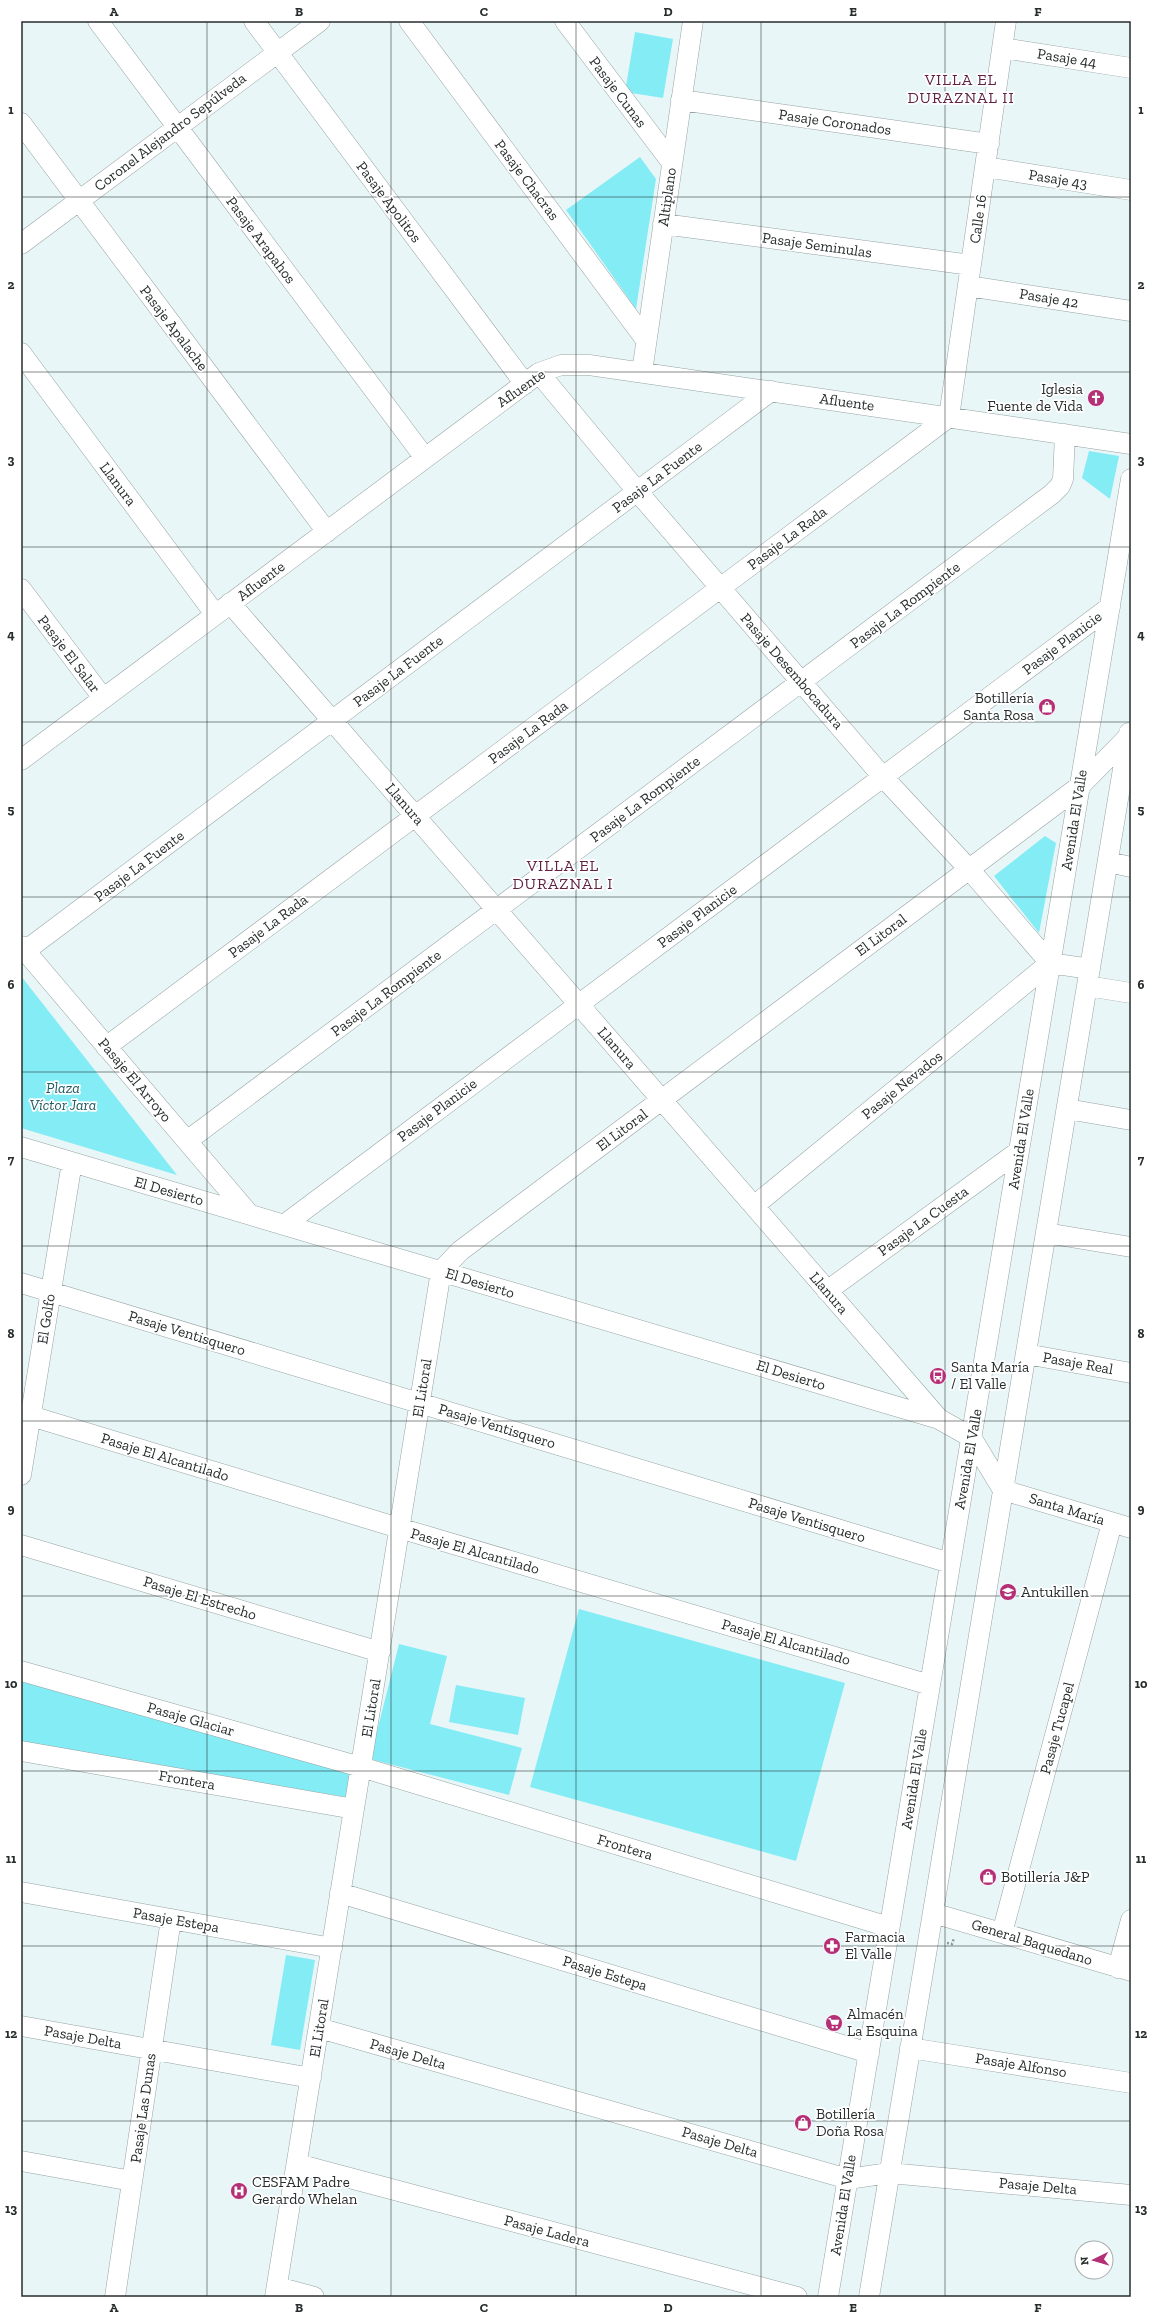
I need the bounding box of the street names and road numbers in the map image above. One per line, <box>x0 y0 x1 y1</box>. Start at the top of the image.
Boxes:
street label: Pasaje 44 <box>1036 44 1098 72</box>
street label: Pasaje Cunas <box>585 53 651 131</box>
street label: Coronel Alejandro Sepúlveda <box>91 69 249 195</box>
street label: Pasaje Coronados <box>778 105 892 139</box>
street label: Pasaje Chacras <box>491 136 563 224</box>
street label: Pasaje Apolitos <box>353 158 425 246</box>
street label: Pasaje 43 <box>1027 165 1089 193</box>
street label: Altiplano <box>654 166 680 228</box>
street label: Pasaje Arapahos <box>222 193 300 287</box>
street label: Calle 16 <box>966 193 990 245</box>
street label: Pasaje Seminulas <box>761 228 873 262</box>
street label: Pasaje Apalache <box>136 282 212 374</box>
street label: Pasaje 42 <box>1018 284 1080 312</box>
street label: Afluente <box>493 365 549 411</box>
street label: Afluente <box>819 389 875 415</box>
street label: Pasaje La Fuente <box>609 437 705 517</box>
street label: Llanura <box>96 459 140 509</box>
street label: Pasaje La Rada <box>744 502 830 574</box>
street label: Afluente <box>234 557 288 605</box>
street label: Pasaje La Rompiente <box>846 558 964 652</box>
street label: Pasaje Planicie <box>1019 607 1105 679</box>
street label: Pasaje Desembocadura <box>737 609 847 733</box>
street label: Pasaje El Salar <box>34 612 104 696</box>
street label: Pasaje La Fuente <box>350 631 446 711</box>
street label: Pasaje La Rada <box>485 696 571 768</box>
street label: Pasaje La Rompiente <box>586 752 704 846</box>
street label: Avenida El Valle <box>1057 768 1091 872</box>
street label: Llanura <box>382 779 428 829</box>
street label: Pasaje La Fuente <box>91 826 187 906</box>
street label: Pasaje Planicie <box>654 880 740 952</box>
street label: Pasaje La Rada <box>225 890 311 962</box>
street label: El Litoral <box>852 910 910 960</box>
street label: Pasaje La Rompiente <box>327 946 445 1040</box>
street label: Llanura <box>594 1023 640 1073</box>
street label: Pasaje El Arroyo <box>95 1034 176 1126</box>
street label: Pasaje Nevados <box>858 1047 946 1123</box>
street label: Pasaje Planicie <box>394 1074 480 1146</box>
street label: Avenida El Valle <box>1004 1087 1038 1191</box>
street label: El Litoral <box>593 1105 651 1155</box>
street label: El Desierto <box>132 1173 206 1210</box>
street label: Pasaje La Cuesta <box>874 1182 972 1260</box>
street label: El Desierto <box>443 1264 517 1302</box>
street label: Llanura <box>806 1268 852 1318</box>
street label: El Golfo <box>33 1292 59 1345</box>
street label: Pasaje Ventisquero <box>126 1307 248 1359</box>
street label: Pasaje Real <box>1041 1348 1115 1378</box>
street label: El Desierto <box>754 1356 828 1394</box>
street label: El Litoral <box>408 1357 436 1419</box>
street label: Pasaje Ventisquero <box>436 1400 558 1452</box>
street label: Avenida El Valle <box>950 1407 986 1511</box>
street label: Pasaje El Alcantilado <box>99 1429 232 1485</box>
street label: Santa María <box>1027 1489 1107 1529</box>
street label: Pasaje Ventisquero <box>746 1494 868 1546</box>
street label: Pasaje El Alcantilado <box>409 1524 542 1578</box>
street label: Pasaje El Estrecho <box>141 1572 259 1624</box>
street label: Pasaje El Alcantilado <box>720 1615 853 1669</box>
street label: El Litoral <box>357 1677 385 1739</box>
street label: Pasaje Tucapel <box>1036 1680 1078 1776</box>
street label: Pasaje Glaciar <box>145 1698 237 1740</box>
street label: Avenida El Valle <box>897 1727 931 1831</box>
street label: Frontera <box>157 1766 217 1794</box>
street label: Frontera <box>595 1830 655 1864</box>
street label: Pasaje Estepa <box>131 1904 221 1936</box>
street label: General Baquedano <box>969 1915 1095 1969</box>
street label: Pasaje Estepa <box>561 1952 649 1994</box>
street label: El Litoral <box>305 1997 333 2059</box>
street label: Pasaje Delta <box>43 2021 123 2053</box>
street label: Pasaje Delta <box>368 2035 448 2073</box>
street label: Pasaje Alfonso <box>974 2049 1068 2081</box>
street label: Pasaje Las Dunas <box>126 2052 160 2164</box>
street label: Pasaje Delta <box>680 2123 760 2161</box>
street label: Avenida El Valle <box>826 2153 860 2257</box>
street label: Pasaje Delta <box>998 2174 1078 2198</box>
street label: Pasaje Ladera <box>502 2211 592 2251</box>

